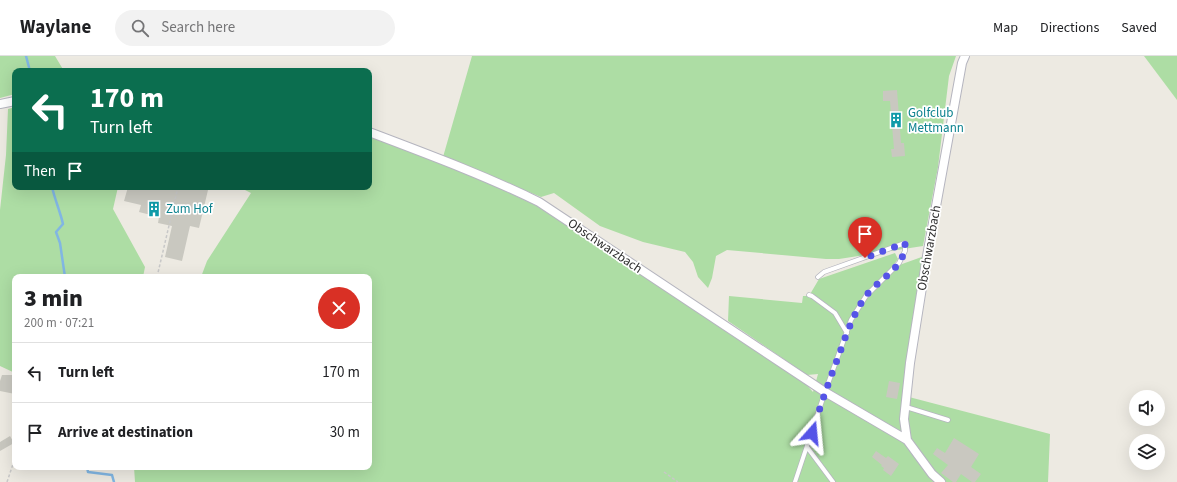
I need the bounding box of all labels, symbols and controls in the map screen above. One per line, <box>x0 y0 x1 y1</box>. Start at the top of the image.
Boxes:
search box <box>115 10 395 46</box>
text: Waylane <box>20 14 91 41</box>
icon: search <box>129 17 151 39</box>
text: Search here <box>161 17 235 38</box>
text: Map <box>993 18 1018 38</box>
text: Directions <box>1040 18 1099 38</box>
text: Saved <box>1121 18 1157 38</box>
text: 170 m <box>90 78 164 118</box>
icon: left <box>24 84 76 136</box>
place label: Golfclub Mettmann <box>908 104 964 137</box>
building icon: Golfclub Mettmann <box>887 111 905 129</box>
text: Turn left <box>90 115 152 140</box>
icon: arrive <box>64 160 86 182</box>
text: Then <box>24 161 56 182</box>
building icon: Zum Hof <box>145 200 163 218</box>
place label: Zum Hof <box>166 200 214 218</box>
street label: Obschwarzbach <box>913 204 945 292</box>
street label: Obschwarzbach <box>564 214 646 278</box>
pin <box>848 217 882 258</box>
icon: arrive <box>854 223 876 245</box>
text: 3 min <box>24 281 83 316</box>
button: close <box>318 287 360 329</box>
text: 200 m · 07:21 <box>24 314 94 332</box>
icon: left <box>24 362 46 384</box>
text: Turn left <box>58 362 114 383</box>
text: 170 m <box>322 362 360 383</box>
map controls <box>1129 390 1165 470</box>
button: sound <box>1129 390 1165 426</box>
position arrow <box>791 412 833 454</box>
icon: arrive <box>24 422 46 444</box>
text: Arrive at destination <box>58 422 193 443</box>
text: 30 m <box>330 422 360 443</box>
button: layers <box>1129 434 1165 470</box>

